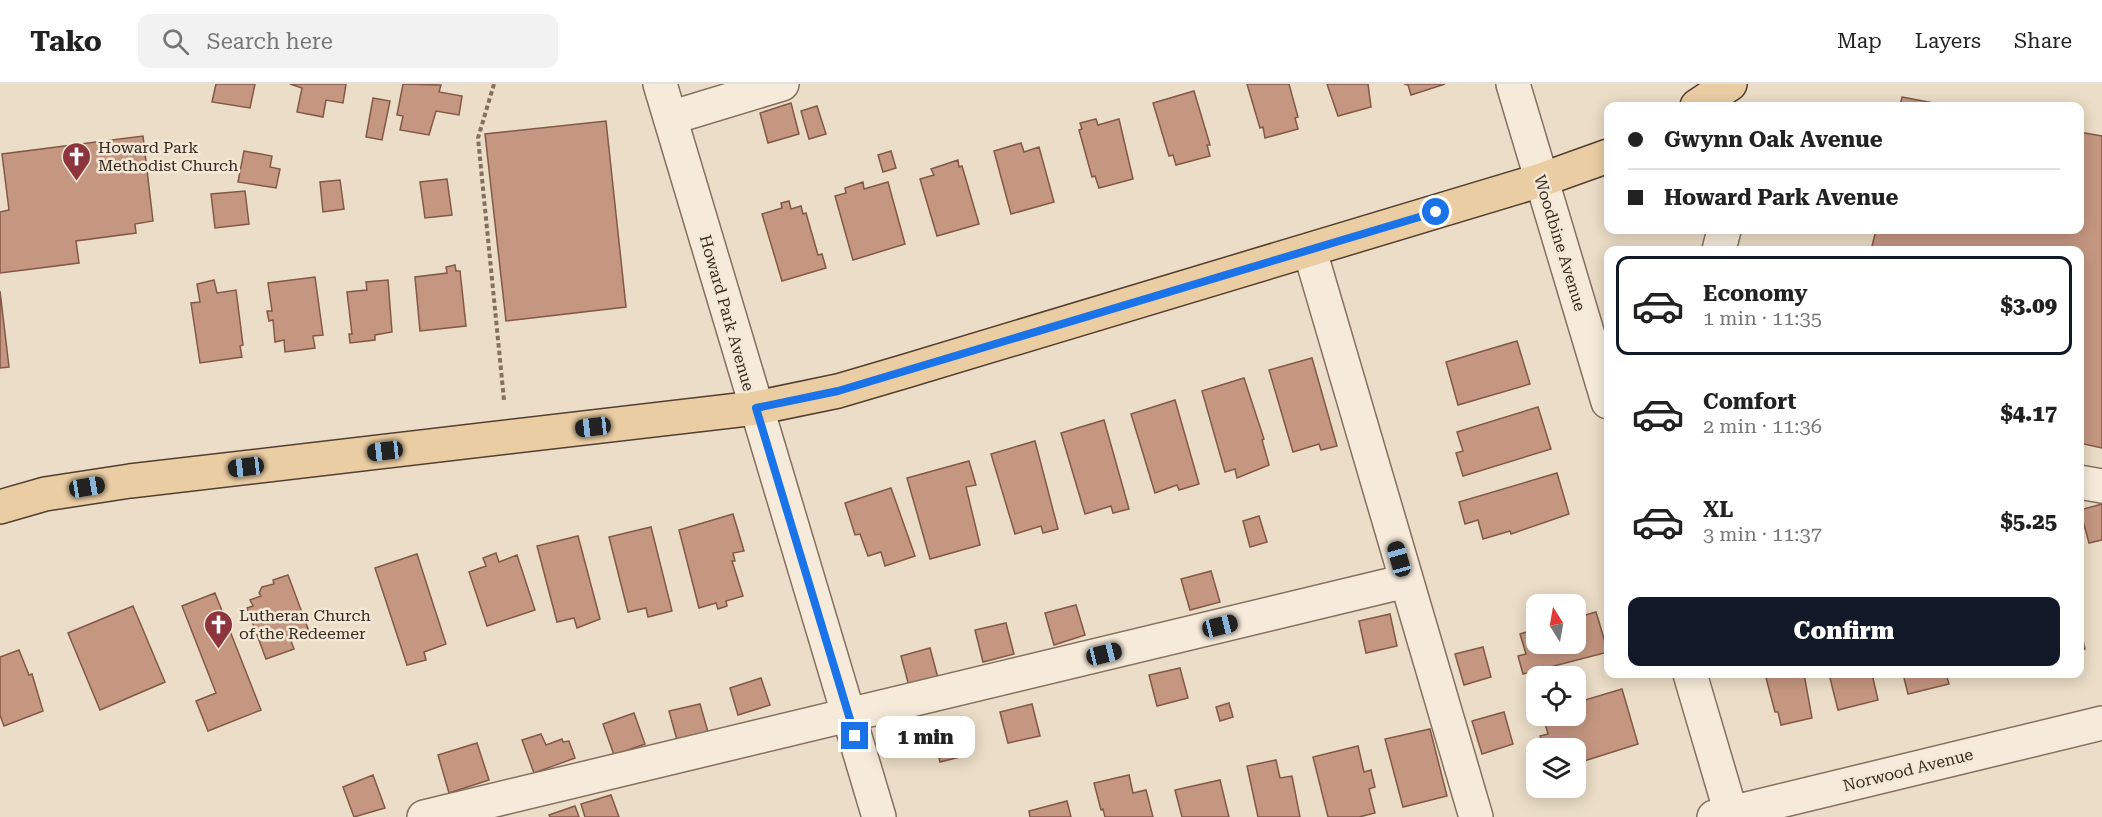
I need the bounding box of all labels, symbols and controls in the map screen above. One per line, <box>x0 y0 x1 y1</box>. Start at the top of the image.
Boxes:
search box <box>138 14 558 68</box>
text: Tako <box>30 25 102 58</box>
icon: search <box>159 25 192 58</box>
text: Search here <box>207 29 333 54</box>
text: Map <box>1837 29 1882 53</box>
text: Layers <box>1915 29 1981 53</box>
text: Share <box>2014 29 2072 53</box>
text: Gwynn Oak Avenue <box>1664 127 1883 152</box>
place label: Howard Park Methodist Church <box>98 138 238 175</box>
church icon: Howard Park Methodist Church <box>61 140 93 182</box>
street label: Woodbine Avenue <box>1530 173 1590 314</box>
text: Howard Park Avenue <box>1664 185 1898 210</box>
route start <box>1422 198 1449 225</box>
street label: Howard Park Avenue <box>696 233 758 394</box>
icon: car <box>1631 279 1685 333</box>
text: Economy <box>1703 281 1807 306</box>
text: $3.09 <box>2000 293 2057 318</box>
text: 1 min · 11:35 <box>1703 306 1822 330</box>
icon: car <box>1631 387 1685 441</box>
text: Comfort <box>1703 389 1796 414</box>
text: $4.17 <box>2000 401 2057 426</box>
text: 2 min · 11:36 <box>1703 414 1822 438</box>
car <box>574 416 612 438</box>
car <box>366 440 404 462</box>
car <box>227 456 265 478</box>
car <box>68 475 106 499</box>
icon: car <box>1631 495 1685 549</box>
text: XL <box>1703 497 1733 522</box>
text: $5.25 <box>2000 509 2057 534</box>
text: 3 min · 11:37 <box>1703 522 1822 546</box>
car <box>1385 539 1413 579</box>
north arrow <box>1526 594 1586 654</box>
map controls <box>1526 594 1586 798</box>
button: Confirm <box>1628 597 2060 666</box>
place label: Lutheran Church of the Redeemer <box>239 606 371 643</box>
church icon: Lutheran Church of the Redeemer <box>202 608 234 650</box>
car <box>1200 613 1240 639</box>
car <box>1084 641 1124 667</box>
button: locate <box>1526 666 1586 726</box>
callout: 1 min <box>876 715 975 757</box>
route end <box>841 722 868 749</box>
text: 1 min <box>897 725 954 749</box>
button: layers <box>1526 738 1586 798</box>
street label: Norwood Avenue <box>1841 745 1975 795</box>

